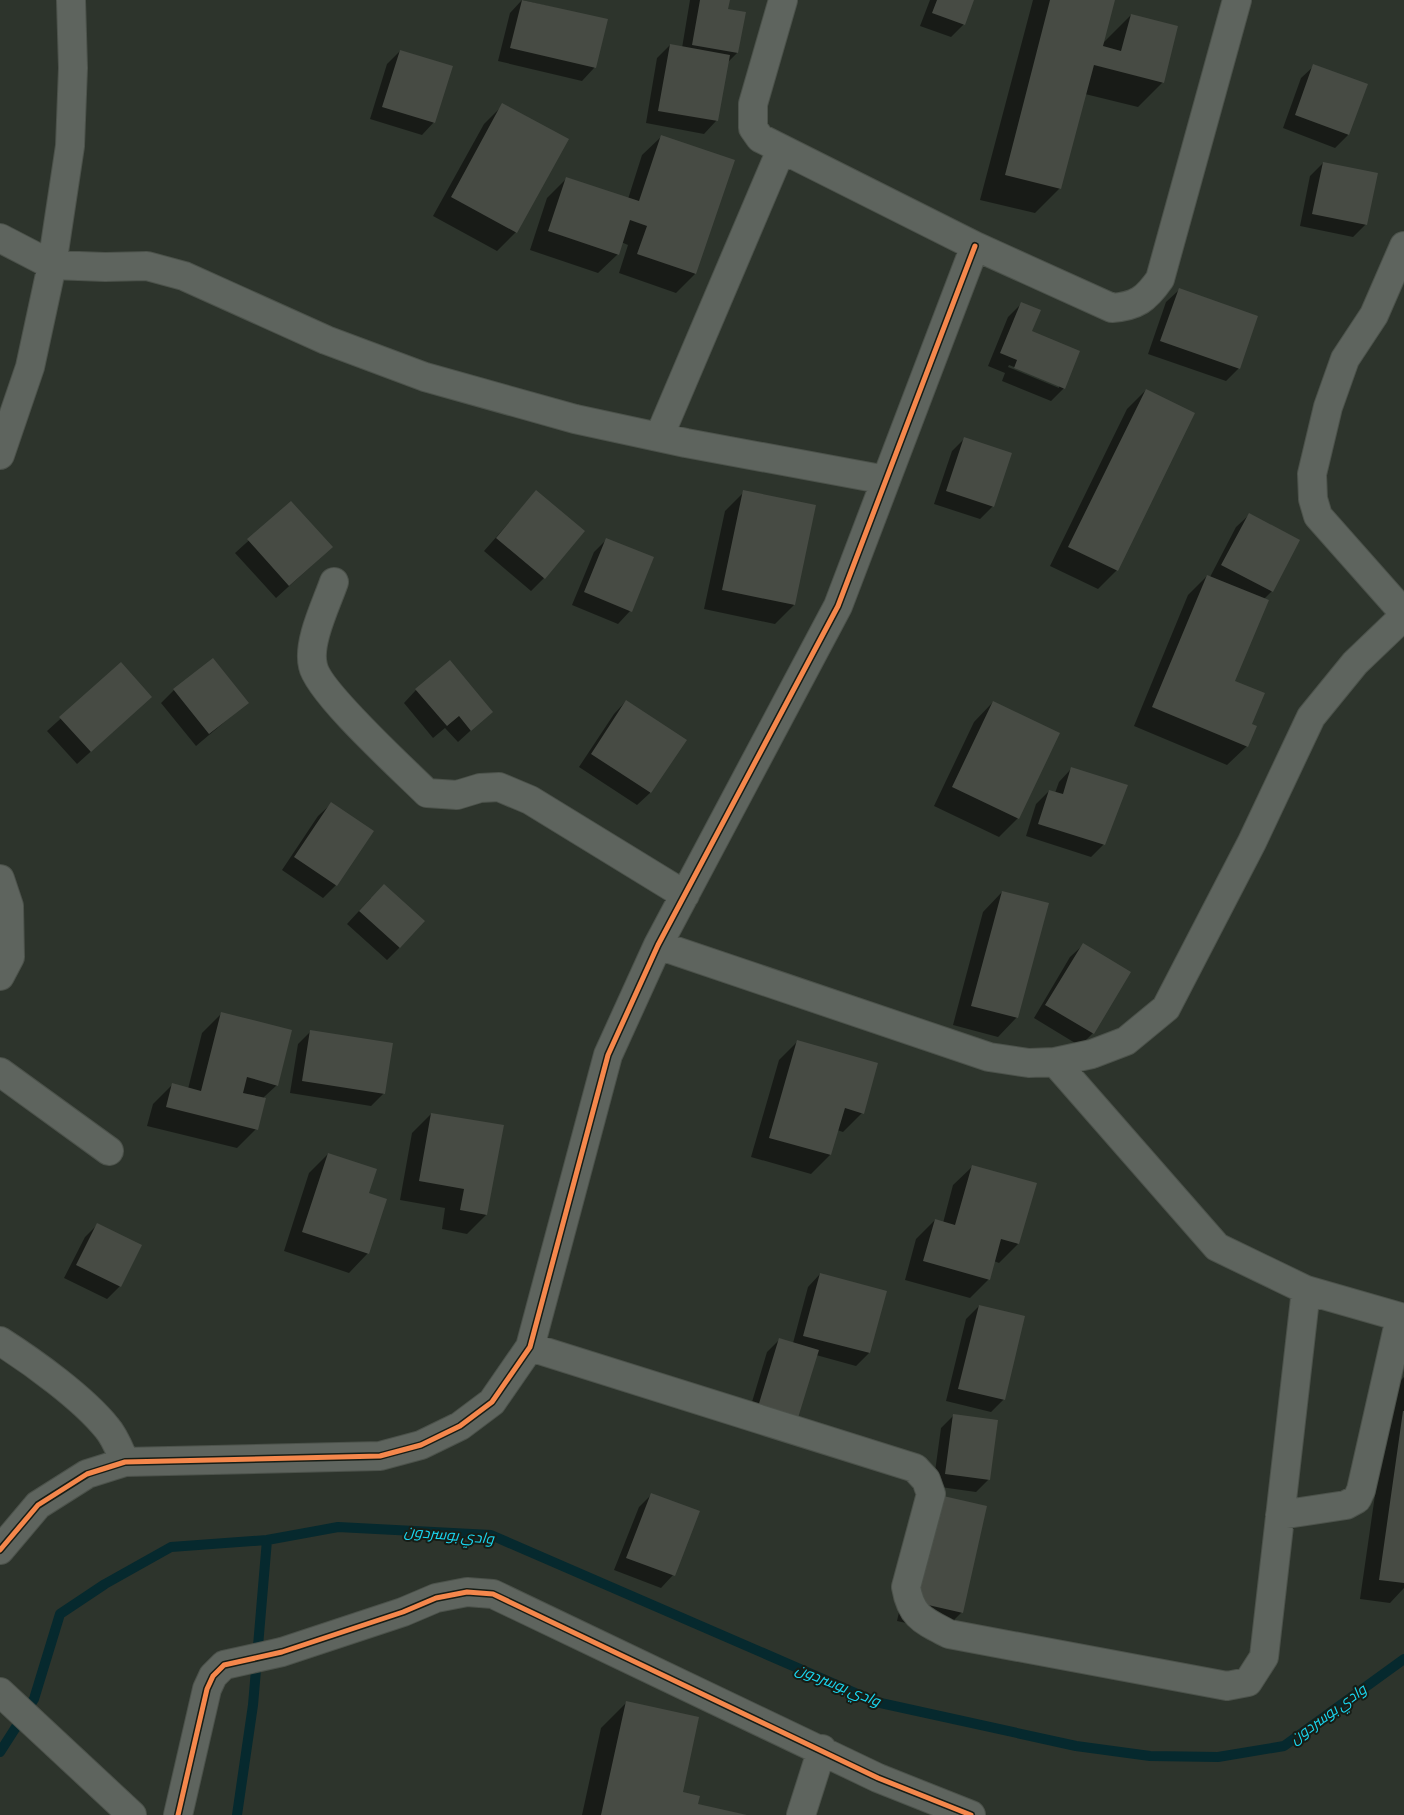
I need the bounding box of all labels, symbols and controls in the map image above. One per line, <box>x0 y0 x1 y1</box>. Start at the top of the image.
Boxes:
water label: وادي بوسردون <box>403 1524 495 1551</box>
water label: وادي بوسردون <box>792 1662 883 1713</box>
water label: وادي بوسردون <box>1288 1681 1372 1750</box>

